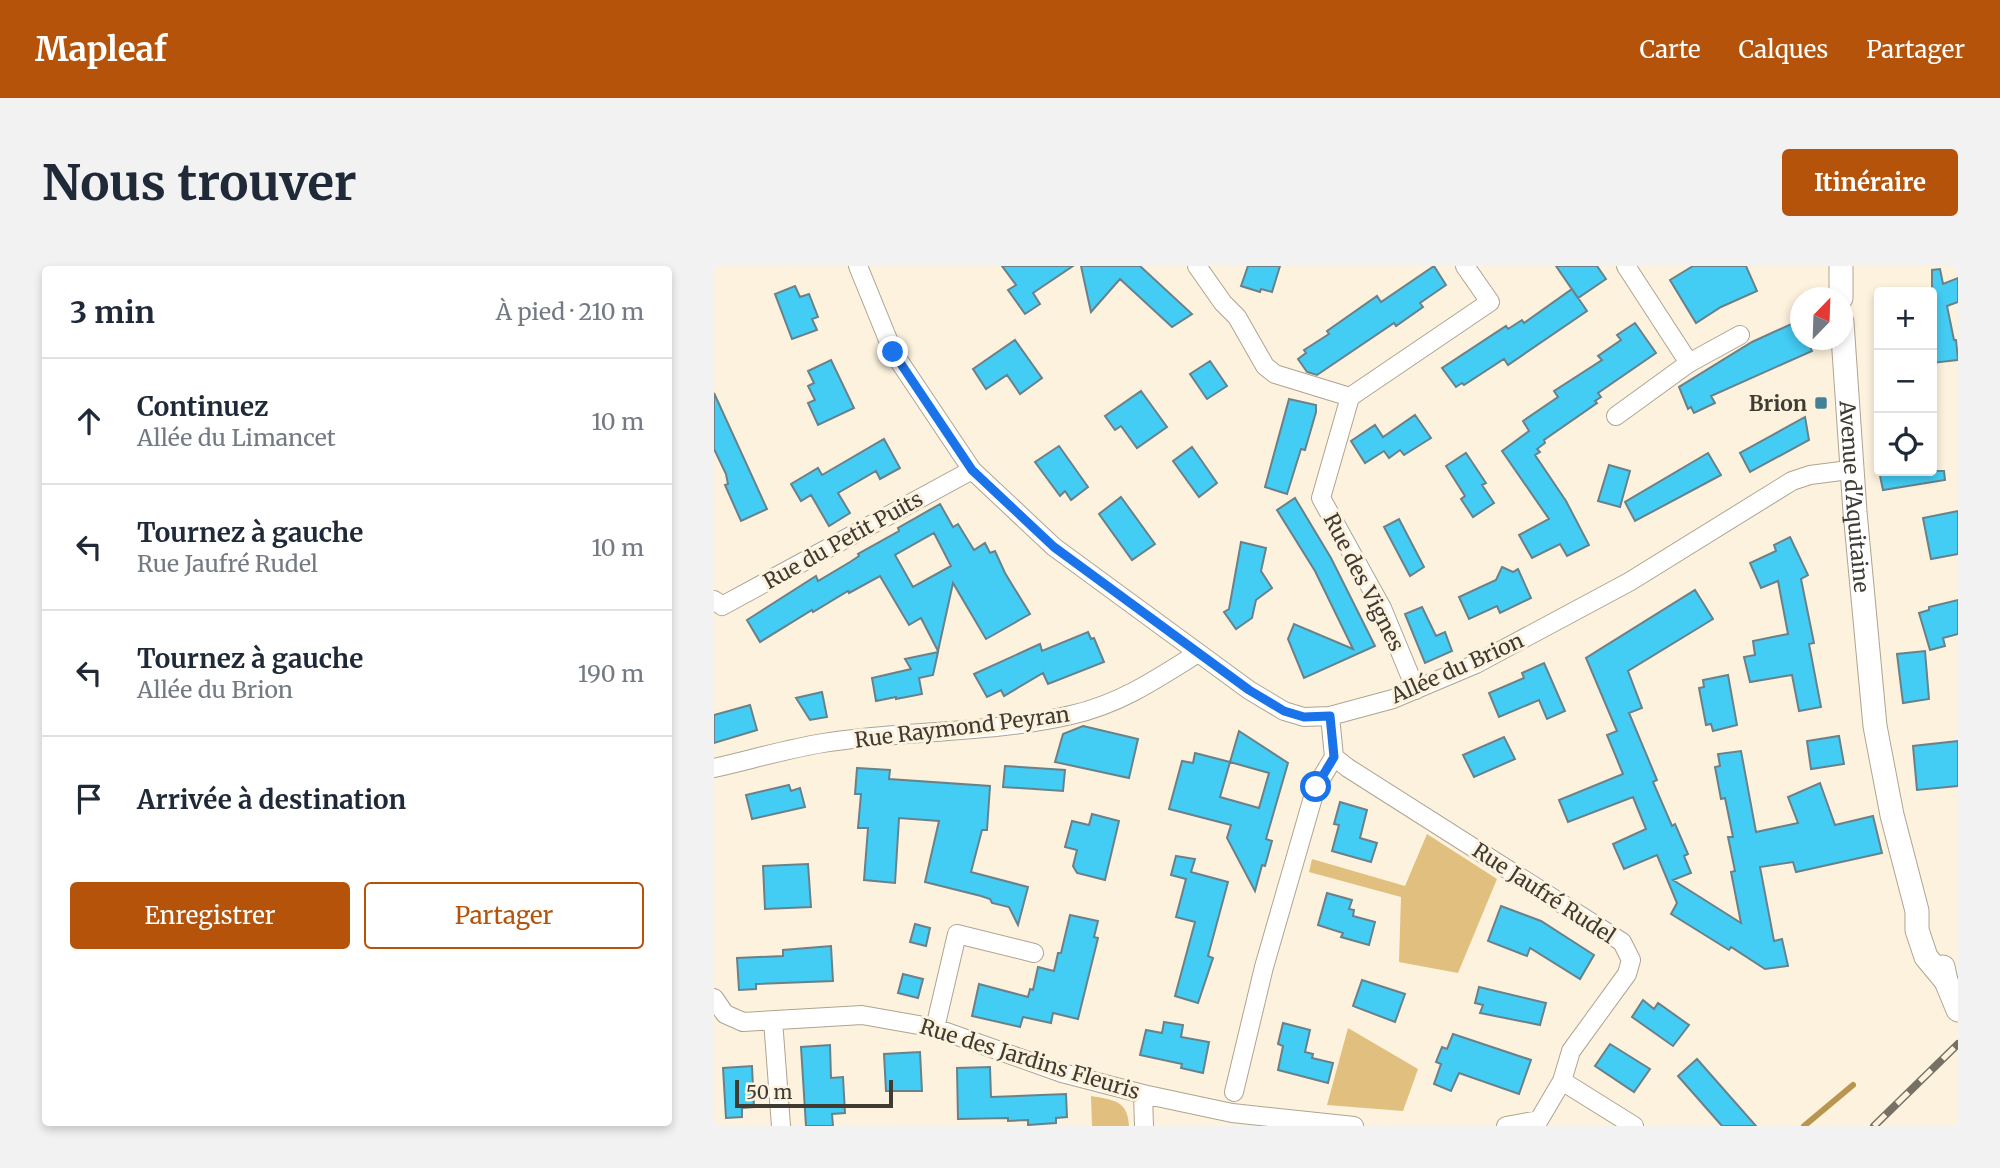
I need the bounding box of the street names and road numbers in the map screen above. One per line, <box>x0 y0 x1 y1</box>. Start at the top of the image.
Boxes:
street label: Avenue d'Aquitaine <box>1834 399 1876 594</box>
street label: Rue du Petit Puits <box>759 485 927 595</box>
street label: Rue des Vignes <box>1318 508 1410 656</box>
street label: Allée du Brion <box>1385 627 1528 710</box>
street label: Rue Raymond Peyran <box>853 700 1071 754</box>
street label: Rue Jaufré Rudel <box>1467 837 1621 950</box>
street label: Rue des Jardins Fleuris <box>917 1013 1143 1105</box>

